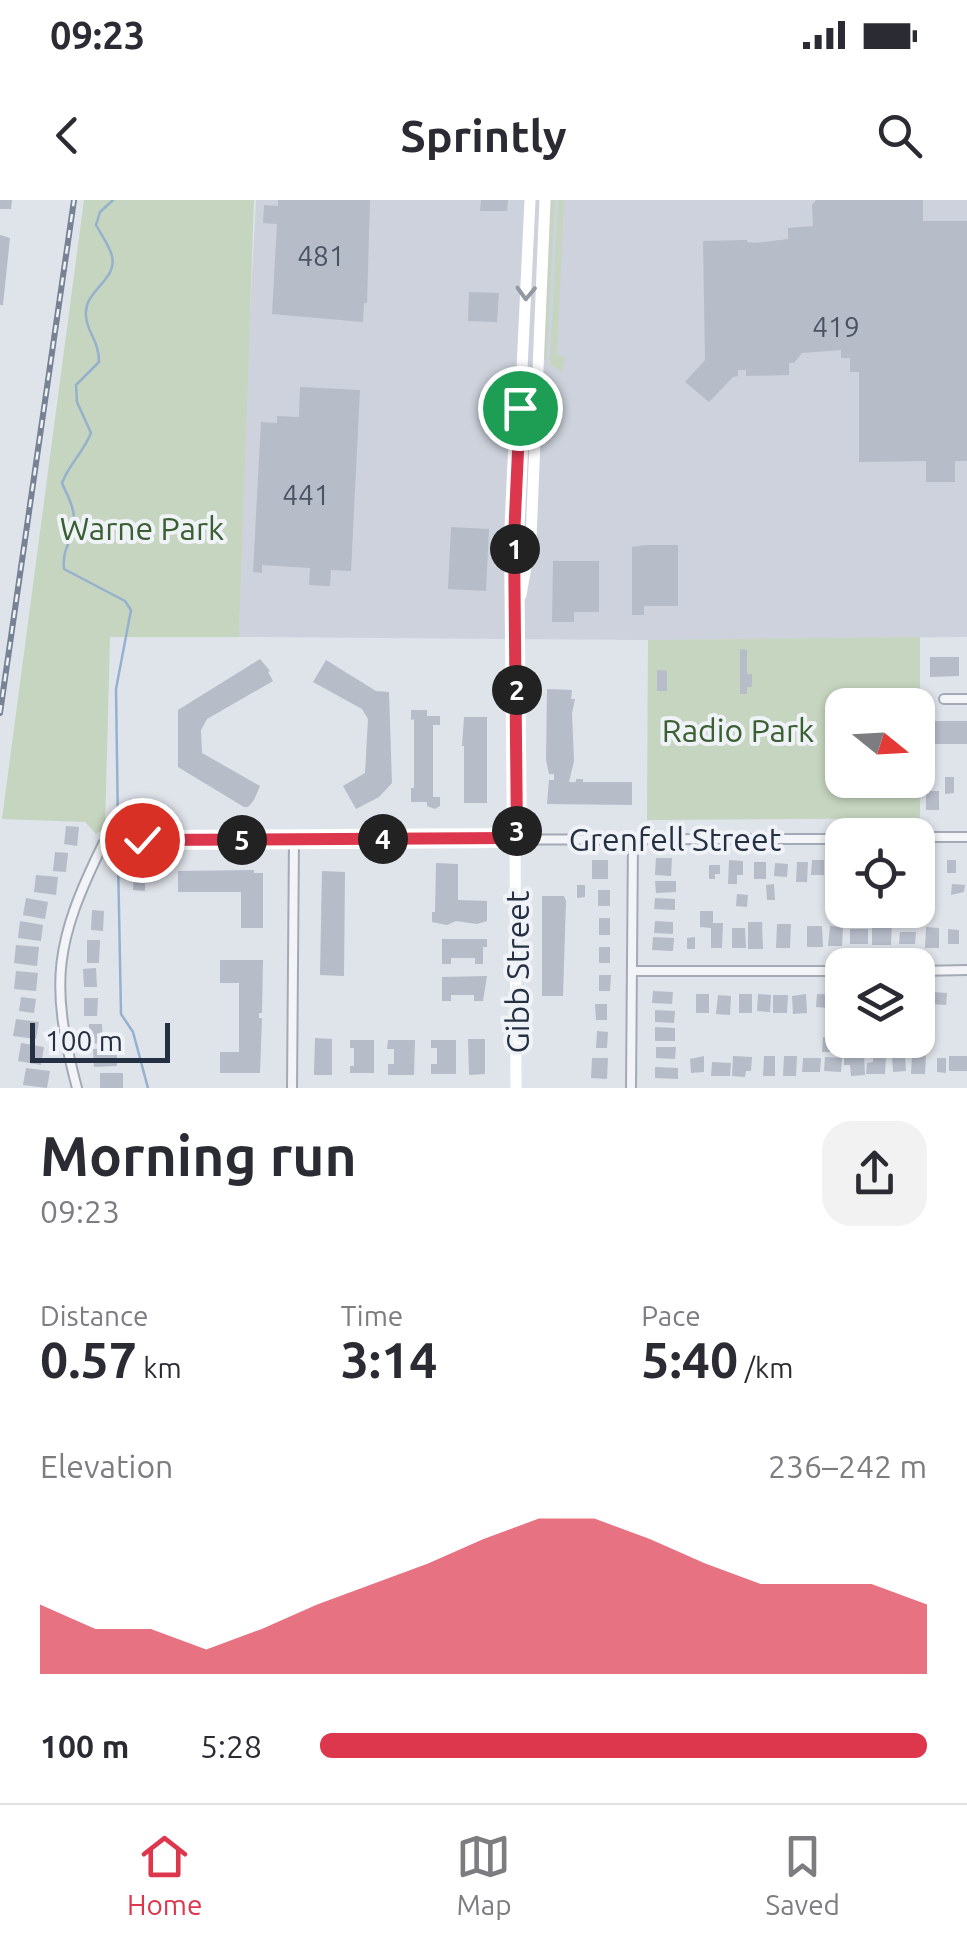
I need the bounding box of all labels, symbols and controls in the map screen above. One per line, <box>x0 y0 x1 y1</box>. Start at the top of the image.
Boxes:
text: 09:23 <box>50 14 145 56</box>
icon: back <box>40 108 95 163</box>
icon: search <box>872 108 927 163</box>
text: Sprintly <box>400 110 567 161</box>
house number: 481 <box>297 240 345 271</box>
one-way arrow <box>516 286 537 302</box>
house number: 419 <box>812 311 860 342</box>
pin <box>478 366 563 451</box>
icon: arrive <box>493 381 548 436</box>
house number: 441 <box>282 479 330 510</box>
park label: Warne Park <box>60 510 224 546</box>
pin: 1 <box>490 524 540 574</box>
text: 1 <box>507 533 523 564</box>
pin: 2 <box>492 665 542 715</box>
text: 2 <box>509 674 525 705</box>
north arrow <box>825 688 935 798</box>
map controls <box>825 688 935 1058</box>
park label: Radio Park <box>662 712 814 748</box>
pin <box>100 798 185 883</box>
pin: 3 <box>492 806 542 856</box>
icon: check <box>115 813 170 868</box>
pin: 4 <box>358 814 408 864</box>
pin: 5 <box>217 815 267 865</box>
text: 3 <box>509 815 525 846</box>
button: locate <box>825 818 935 928</box>
street label: Grenfell Street <box>569 821 782 857</box>
text: 4 <box>375 823 391 854</box>
text: 5 <box>234 824 250 855</box>
street label: Gibb Street <box>499 890 535 1054</box>
button: layers <box>825 948 935 1058</box>
scale bar <box>30 1018 170 1063</box>
text: 100 m <box>45 1025 123 1056</box>
button: share <box>822 1121 927 1226</box>
text: Morning run <box>40 1125 357 1186</box>
text: 09:23 <box>40 1193 120 1229</box>
text: Distance <box>40 1300 148 1331</box>
text: Time <box>341 1300 403 1331</box>
text: Pace <box>641 1300 701 1331</box>
text: 0.57 <box>40 1331 137 1387</box>
text: 3:14 <box>341 1331 438 1387</box>
text: 5:40 <box>641 1331 738 1387</box>
text: km <box>137 1352 182 1383</box>
text: /km <box>738 1352 793 1383</box>
text: Elevation <box>40 1448 173 1484</box>
text: 236–242 m <box>768 1448 927 1484</box>
text: 100 m <box>40 1728 129 1764</box>
text: 5:28 <box>200 1728 262 1764</box>
tab: Home <box>127 1829 203 1920</box>
tab: Map <box>456 1829 512 1920</box>
tab: Saved <box>765 1829 840 1920</box>

